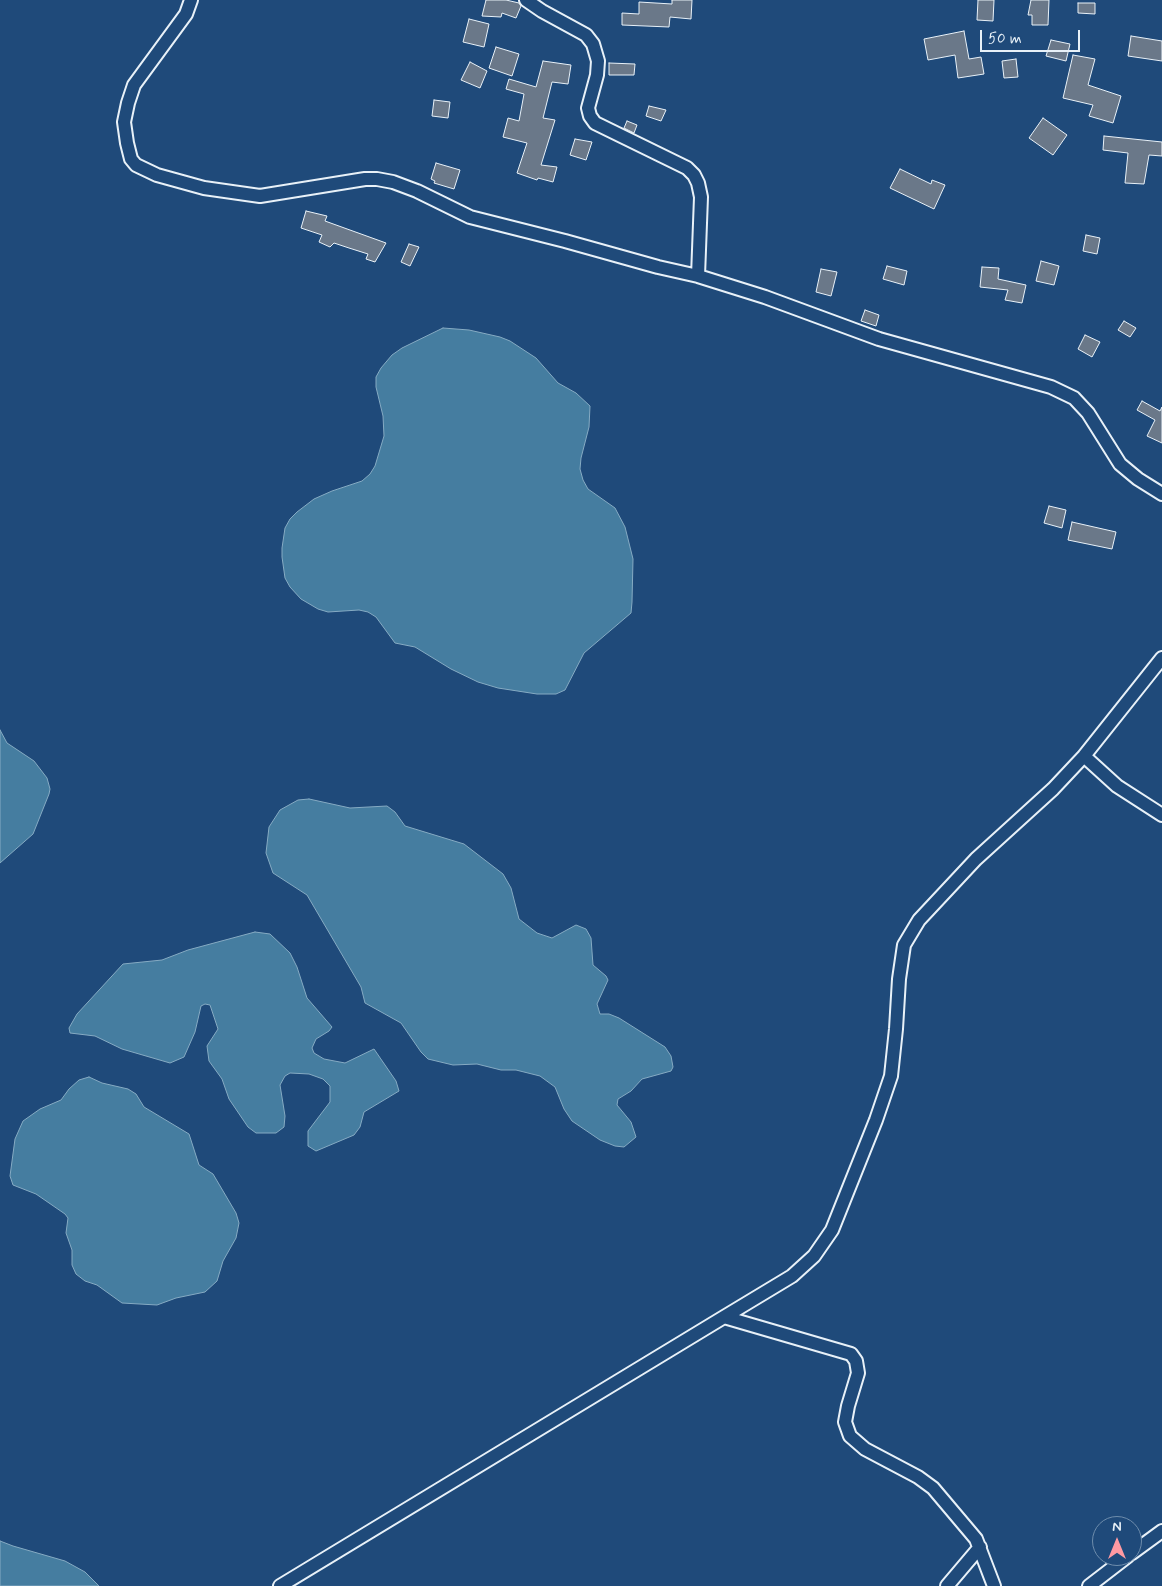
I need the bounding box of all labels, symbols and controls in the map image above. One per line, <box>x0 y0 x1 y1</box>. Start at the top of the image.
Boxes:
scale bar <box>982 20 1082 52</box>
text: 50 m <box>988 29 1022 49</box>
north arrow <box>1092 1516 1142 1566</box>
text: N <box>1112 1518 1122 1536</box>

